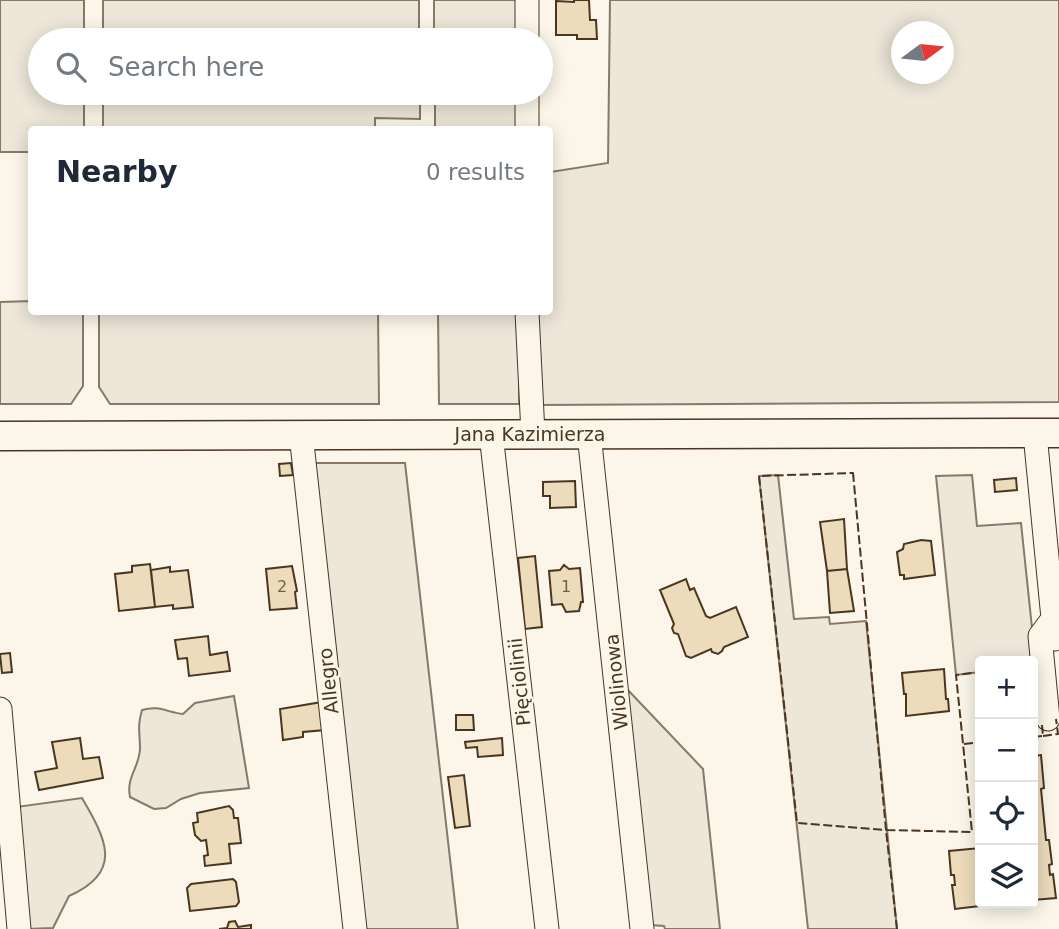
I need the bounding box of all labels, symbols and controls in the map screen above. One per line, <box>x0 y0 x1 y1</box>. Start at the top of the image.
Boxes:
north arrow <box>891 21 954 84</box>
search box <box>28 28 553 105</box>
icon: search <box>52 48 90 86</box>
text: Search here <box>108 52 264 82</box>
text: Nearby <box>56 154 178 189</box>
text: 0 results <box>426 159 525 185</box>
street label: Jana Kazimierza <box>454 423 605 445</box>
house number: 2 <box>277 577 287 596</box>
house number: 1 <box>561 577 571 596</box>
street label: Wiolinowa <box>600 633 632 731</box>
street label: Pięciolinii <box>503 637 535 727</box>
street label: Allegro <box>314 647 342 715</box>
map controls <box>975 656 1038 908</box>
button: + <box>975 656 1038 719</box>
button: − <box>975 719 1038 782</box>
button: locate <box>975 782 1038 845</box>
button: layers <box>975 845 1038 908</box>

